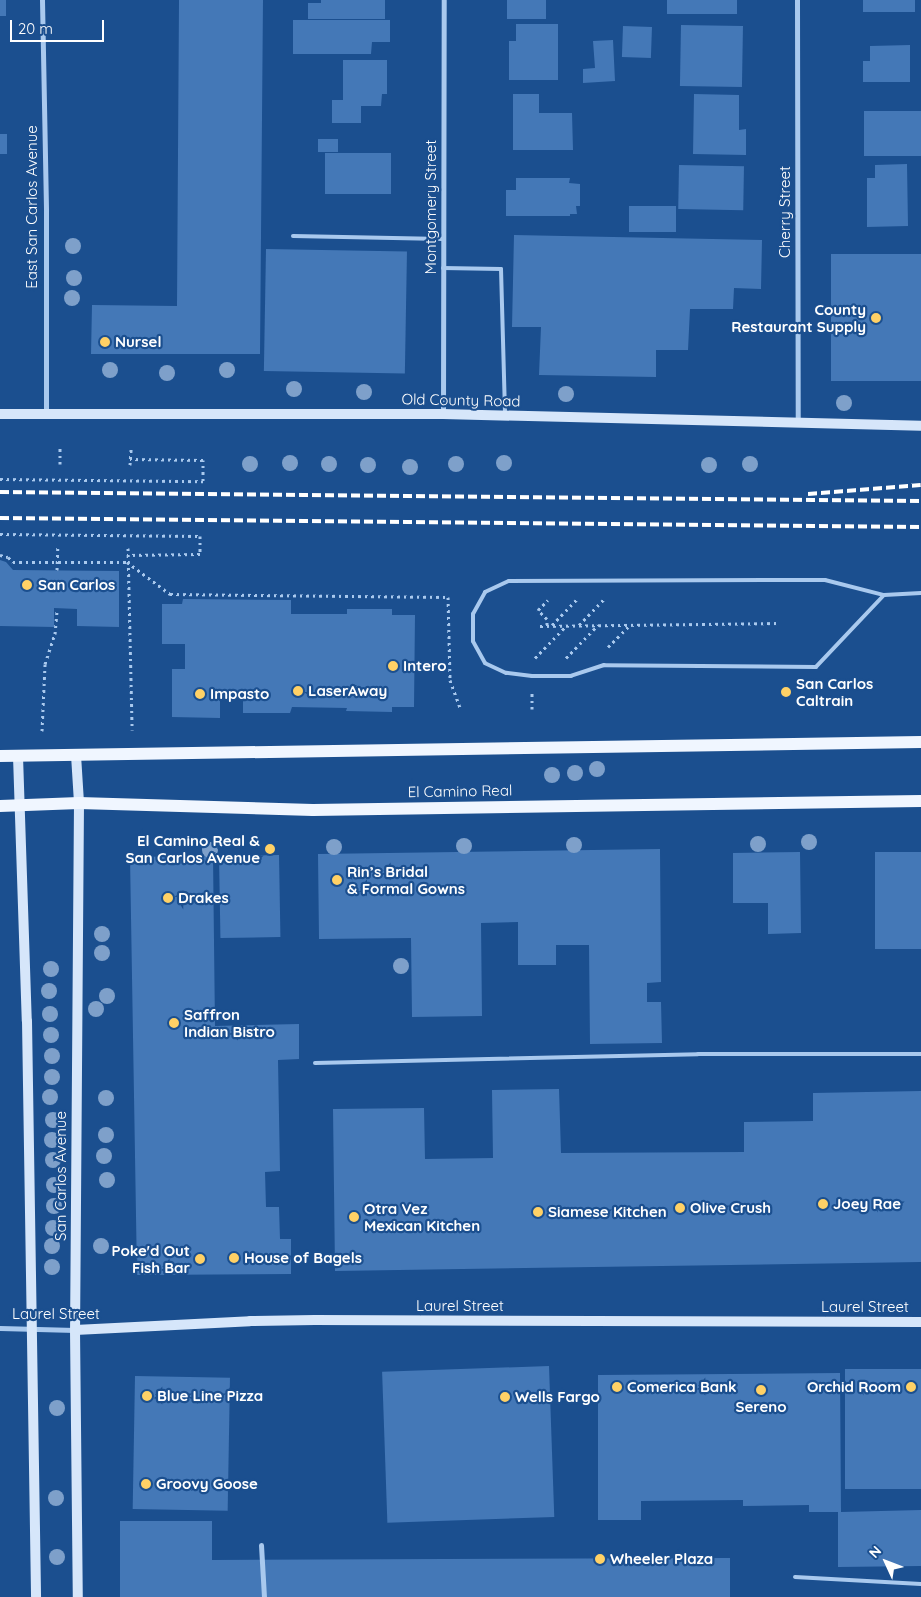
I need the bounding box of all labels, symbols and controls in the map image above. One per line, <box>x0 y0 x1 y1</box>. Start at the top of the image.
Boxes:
scale bar <box>12 10 106 42</box>
text: 20 m <box>18 19 53 38</box>
street label: East San Carlos Avenue <box>23 125 41 289</box>
street label: Montgomery Street <box>422 140 440 274</box>
street label: Cherry Street <box>776 166 794 258</box>
place label: County Restaurant Supply <box>731 300 866 335</box>
marker: County Restaurant Supply <box>870 312 882 324</box>
place label: Nursel <box>115 333 161 351</box>
marker: Nursel <box>99 336 111 348</box>
street label: Old County Road <box>401 390 521 410</box>
place label: San Carlos <box>38 576 115 594</box>
marker: San Carlos <box>20 578 34 592</box>
place label: Intero <box>403 657 447 675</box>
marker: Intero <box>387 660 399 672</box>
place label: San Carlos Caltrain <box>796 674 873 709</box>
place label: LaserAway <box>308 682 387 700</box>
place label: Impasto <box>210 685 269 703</box>
marker: LaserAway <box>292 685 304 697</box>
marker: San Carlos Caltrain <box>780 686 792 698</box>
marker: Impasto <box>194 688 206 700</box>
street label: El Camino Real <box>407 781 513 801</box>
place label: El Camino Real & San Carlos Avenue <box>125 831 260 866</box>
marker: El Camino Real & San Carlos Avenue <box>264 843 276 855</box>
place label: Rin’s Bridal & Formal Gowns <box>347 862 465 897</box>
marker: Rin’s Bridal & Formal Gowns <box>331 874 343 886</box>
place label: Drakes <box>178 889 229 907</box>
marker: Drakes <box>162 892 174 904</box>
place label: Saffron Indian Bistro <box>184 1005 275 1040</box>
marker: Saffron Indian Bistro <box>168 1017 180 1029</box>
street label: San Carlos Avenue <box>52 1111 70 1241</box>
place label: Joey Rae <box>833 1195 901 1213</box>
marker: Joey Rae <box>817 1198 829 1210</box>
place label: Otra Vez Mexican Kitchen <box>364 1199 480 1234</box>
place label: Olive Crush <box>690 1199 771 1217</box>
marker: Olive Crush <box>674 1202 686 1214</box>
place label: Siamese Kitchen <box>548 1203 667 1221</box>
marker: Siamese Kitchen <box>532 1206 544 1218</box>
marker: Otra Vez Mexican Kitchen <box>348 1211 360 1223</box>
place label: Poke'd Out Fish Bar <box>112 1241 190 1276</box>
place label: House of Bagels <box>244 1249 362 1267</box>
marker: House of Bagels <box>228 1252 240 1264</box>
marker: Poke'd Out Fish Bar <box>194 1253 206 1265</box>
street label: Laurel Street <box>416 1297 504 1315</box>
street label: Laurel Street <box>821 1298 909 1316</box>
street label: Laurel Street <box>12 1305 100 1323</box>
place label: Comerica Bank <box>627 1378 737 1396</box>
place label: Orchid Room <box>807 1378 901 1396</box>
marker: Comerica Bank <box>611 1381 623 1393</box>
marker: Orchid Room <box>905 1381 917 1393</box>
marker: Sereno <box>755 1384 767 1396</box>
place label: Blue Line Pizza <box>157 1387 263 1405</box>
place label: Wells Fargo <box>515 1388 600 1406</box>
marker: Blue Line Pizza <box>141 1390 153 1402</box>
marker: Wells Fargo <box>499 1391 511 1403</box>
place label: Sereno <box>735 1398 787 1416</box>
place label: Groovy Goose <box>156 1475 258 1493</box>
marker: Groovy Goose <box>140 1478 152 1490</box>
north arrow <box>861 1537 911 1587</box>
text: N <box>865 1542 885 1562</box>
place label: Wheeler Plaza <box>610 1550 713 1568</box>
marker: Wheeler Plaza <box>594 1553 606 1565</box>

